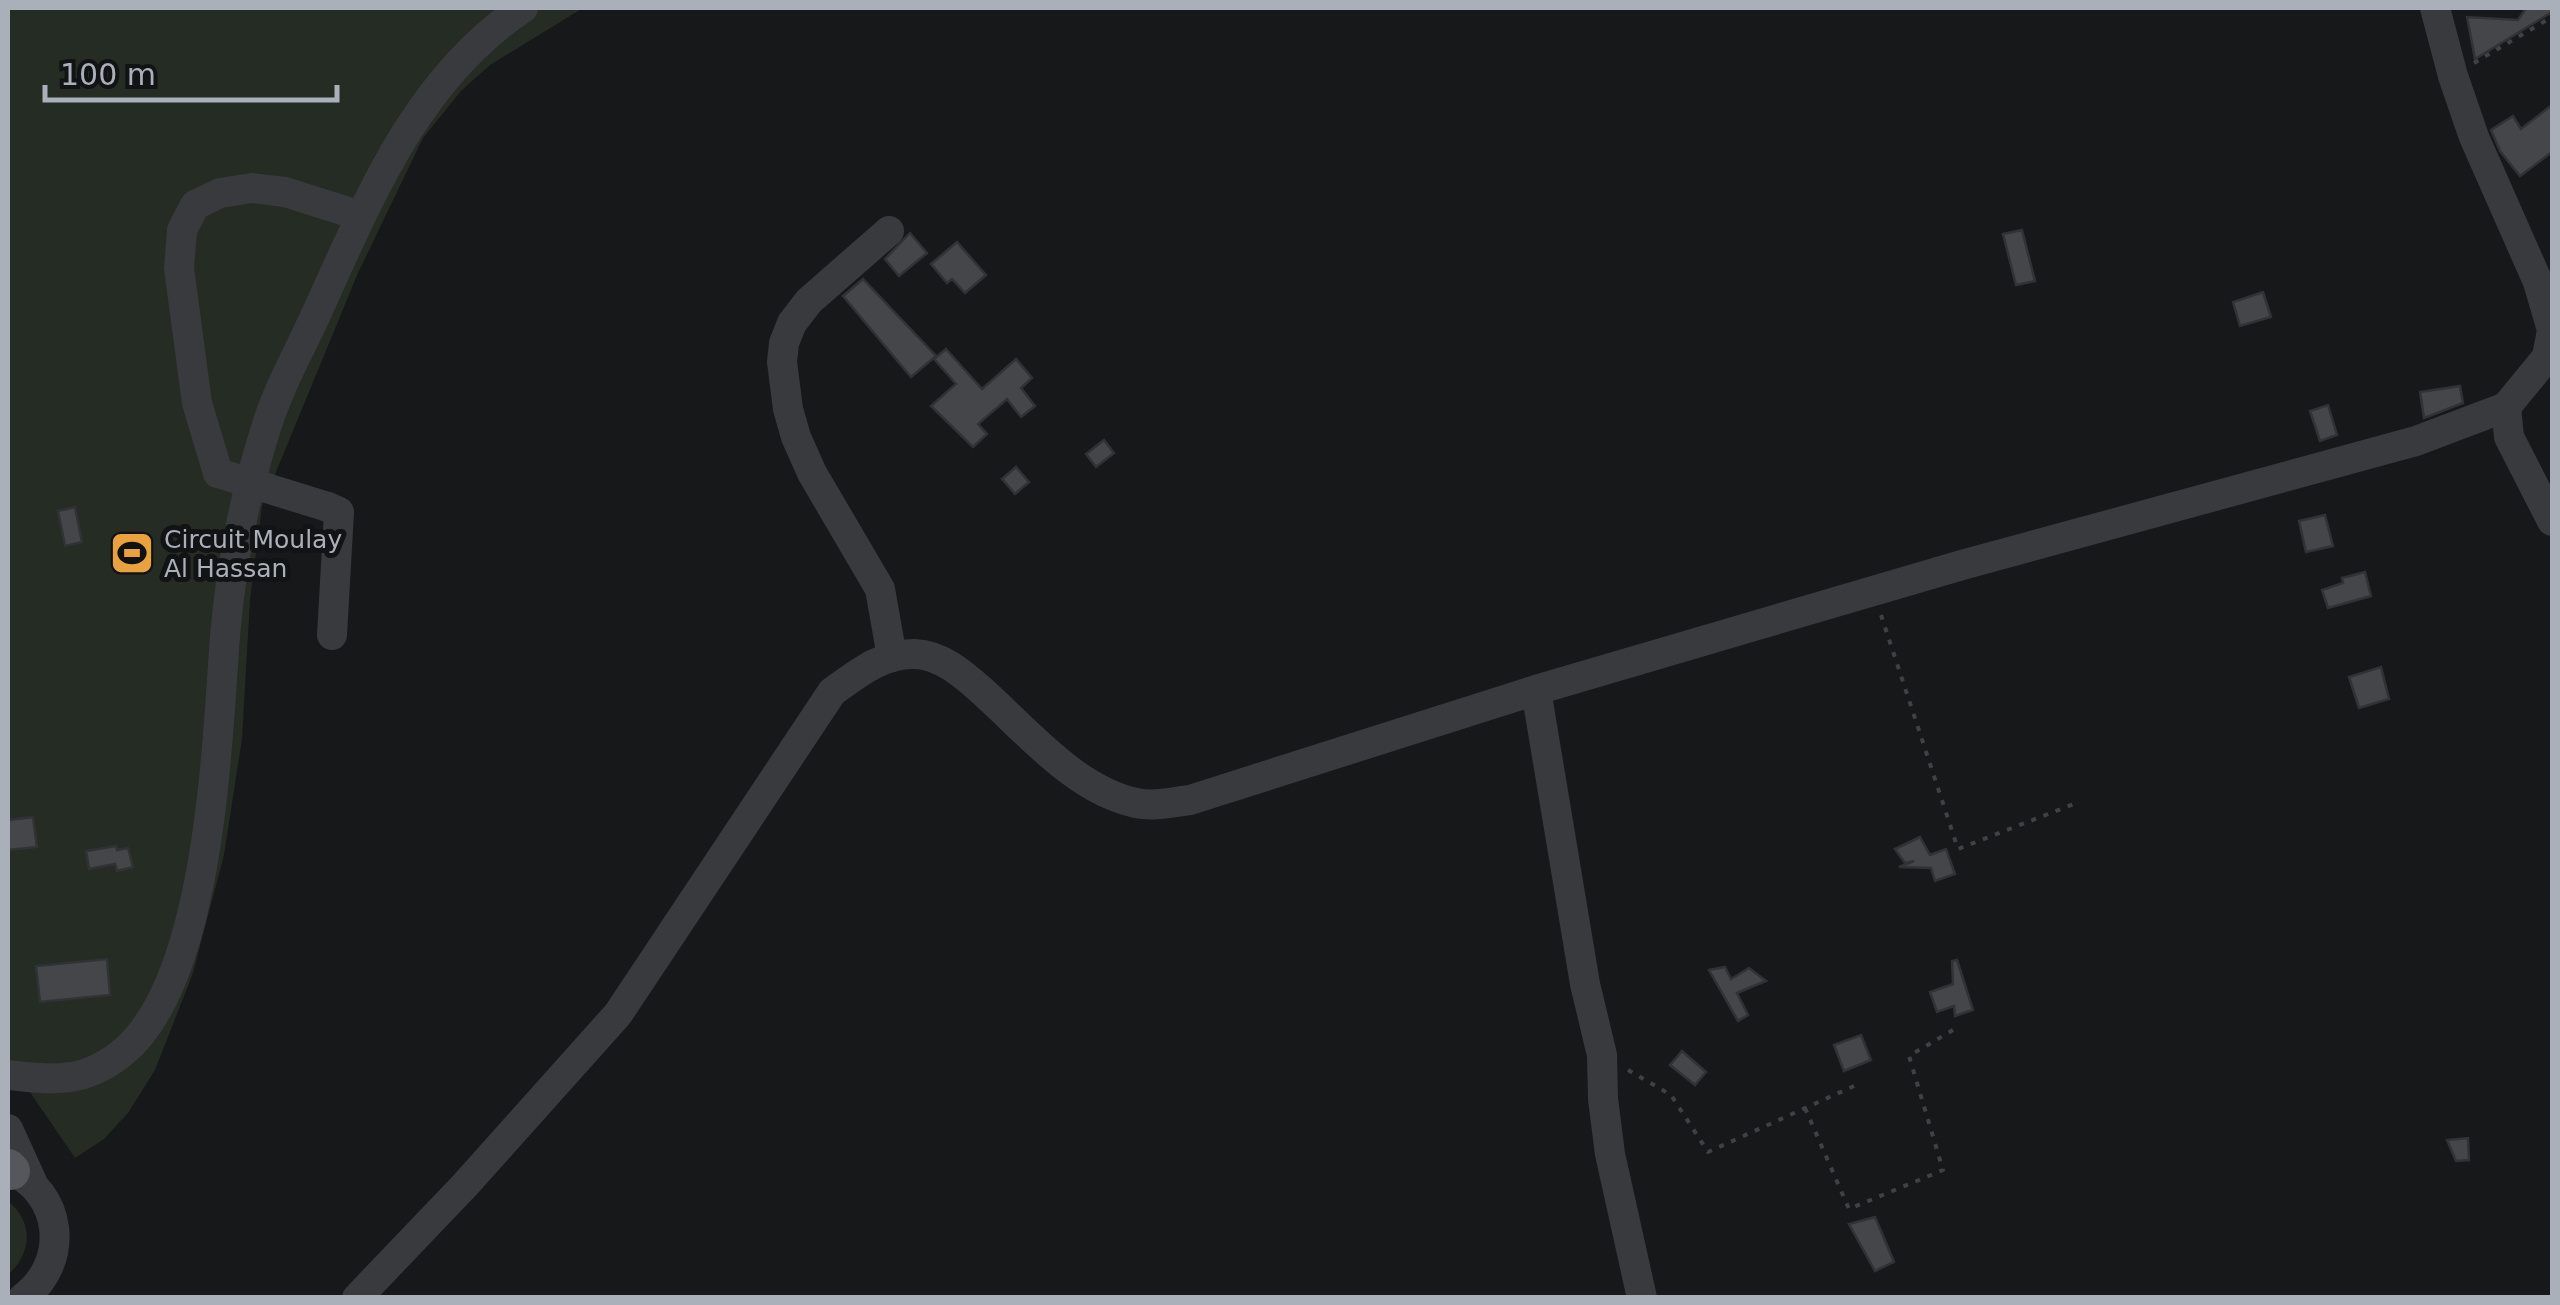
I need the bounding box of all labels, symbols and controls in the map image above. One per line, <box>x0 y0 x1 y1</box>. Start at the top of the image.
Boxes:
scale bar <box>45 40 338 102</box>
text: 100 m <box>60 57 156 92</box>
place label: Circuit Moulay Al Hassan <box>164 525 342 583</box>
sports icon: Circuit Moulay Al Hassan <box>109 530 155 576</box>

